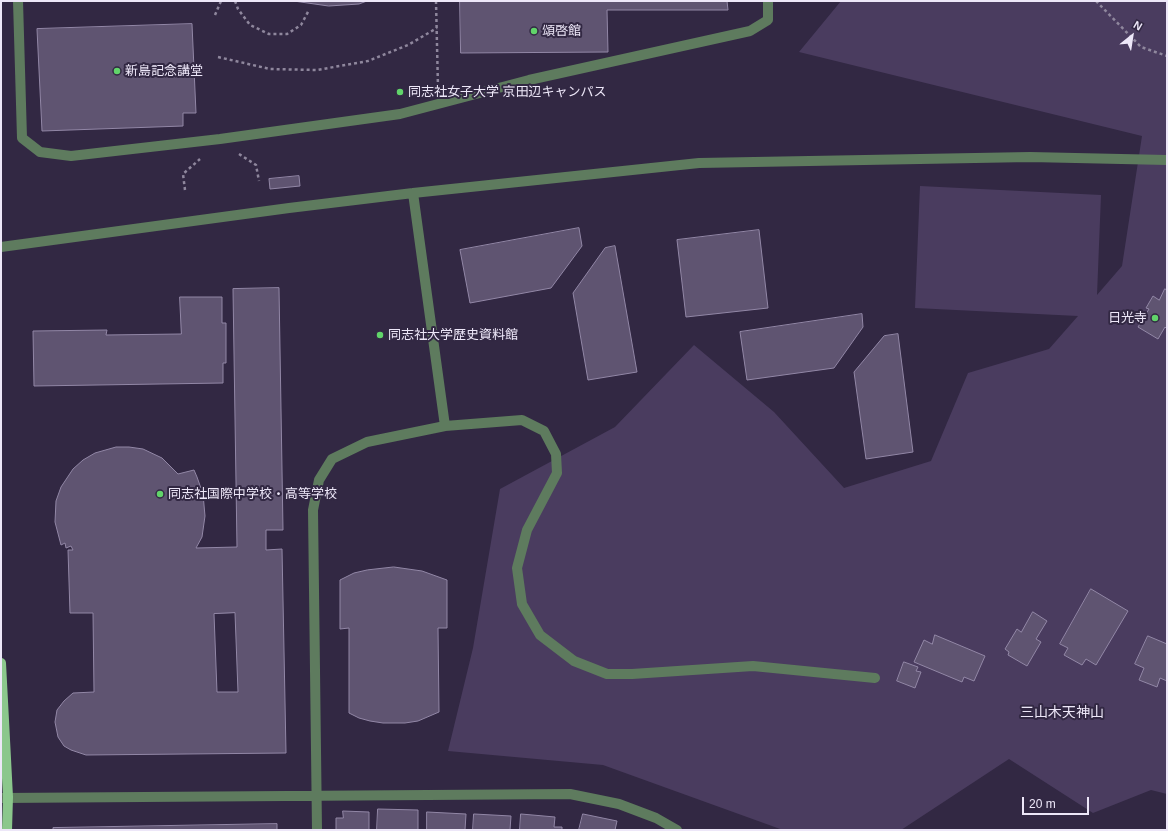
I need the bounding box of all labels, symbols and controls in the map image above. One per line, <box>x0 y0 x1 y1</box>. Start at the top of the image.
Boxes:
north arrow <box>1112 16 1152 56</box>
text: N <box>1132 18 1144 33</box>
place label: 頌啓館 <box>542 23 581 39</box>
marker: 頌啓館 <box>529 26 539 36</box>
place label: 新島記念講堂 <box>125 63 203 79</box>
marker: 新島記念講堂 <box>112 66 122 76</box>
place label: 同志社女子大学 京田辺キャンパス <box>408 84 607 100</box>
marker: 同志社女子大学 京田辺キャンパス <box>395 87 405 97</box>
place label: 日光寺 <box>1108 310 1147 326</box>
marker: 日光寺 <box>1150 313 1160 323</box>
place label: 同志社大学歴史資料館 <box>388 327 518 343</box>
marker: 同志社大学歴史資料館 <box>375 330 385 340</box>
place label: 同志社国際中学校・高等学校 <box>168 486 337 502</box>
marker: 同志社国際中学校・高等学校 <box>155 489 165 499</box>
district label: 三山木天神山 <box>1020 705 1104 721</box>
scale bar <box>1024 789 1091 815</box>
text: 20 m <box>1029 797 1056 811</box>

